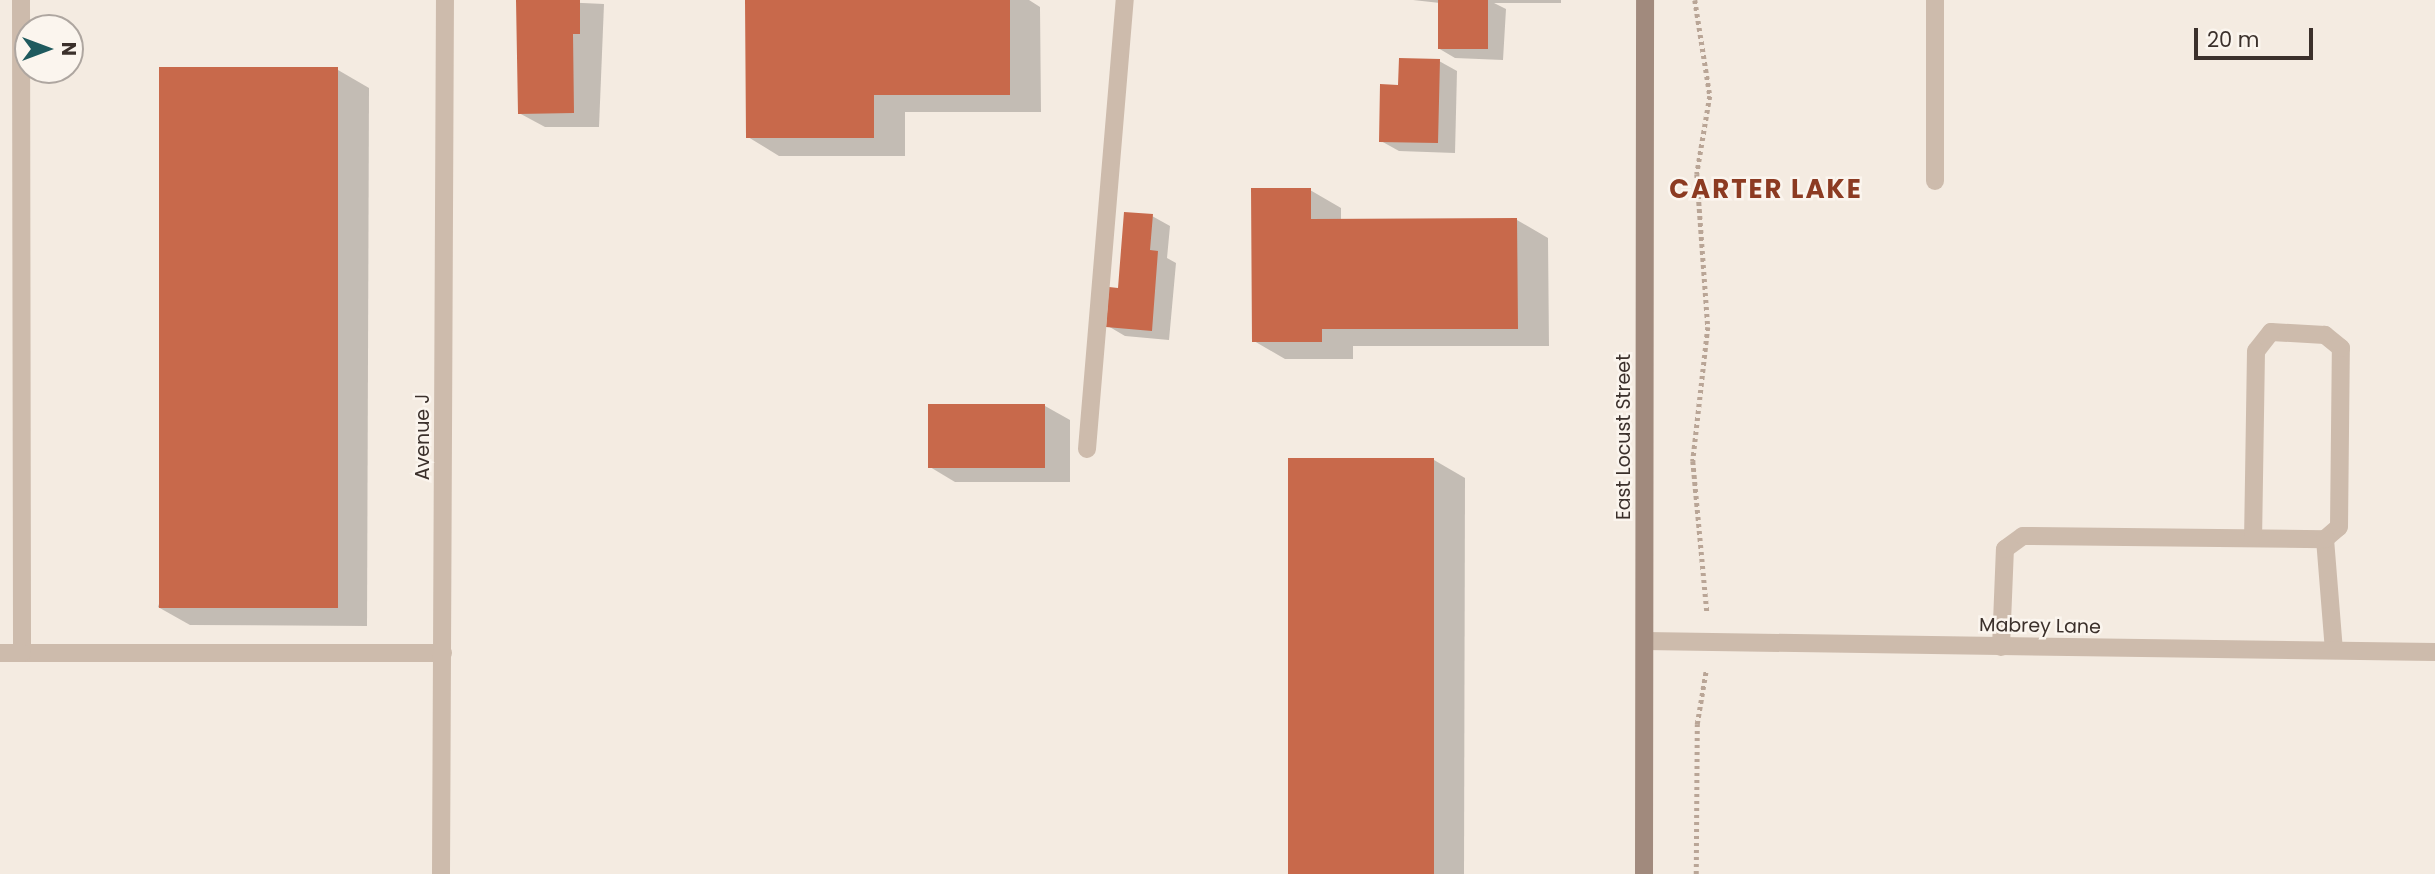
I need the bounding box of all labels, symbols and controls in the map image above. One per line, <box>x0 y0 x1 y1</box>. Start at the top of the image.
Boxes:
north arrow <box>14 14 84 84</box>
scale bar <box>2197 14 2316 58</box>
text: 20 m <box>2207 25 2260 54</box>
text: N <box>55 42 82 56</box>
district label: CARTER LAKE <box>1671 174 1861 206</box>
street label: East Locust Street <box>1613 354 1635 520</box>
street label: Avenue J <box>412 394 434 480</box>
street label: Mabrey Lane <box>1979 614 2101 638</box>

